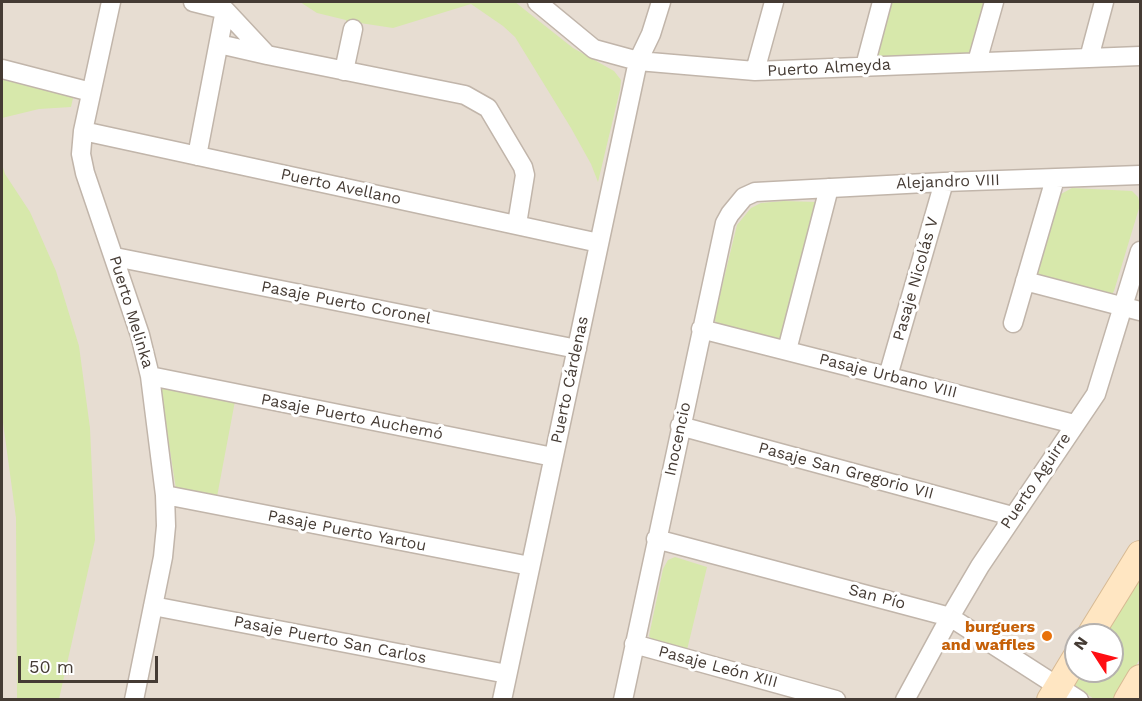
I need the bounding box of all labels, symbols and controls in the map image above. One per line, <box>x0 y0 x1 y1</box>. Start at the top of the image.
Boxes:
street label: Puerto Almeyda <box>767 55 891 81</box>
street label: Puerto Avellano <box>279 165 403 209</box>
street label: Alejandro VIII <box>896 171 1000 193</box>
street label: Pasaje Nicolás V <box>889 215 943 343</box>
street label: Puerto Melinka <box>105 254 157 370</box>
street label: Pasaje Puerto Coronel <box>260 277 432 329</box>
street label: Puerto Cárdenas <box>547 315 593 445</box>
street label: Pasaje Urbano VIII <box>817 350 959 402</box>
street label: Pasaje Puerto Auchemó <box>259 390 445 444</box>
street label: Inocencio <box>661 400 695 478</box>
street label: Puerto Aguirre <box>997 429 1075 533</box>
street label: Pasaje San Gregorio VII <box>756 438 936 504</box>
street label: Pasaje Puerto Yartou <box>266 506 428 556</box>
street label: San Pío <box>846 580 908 614</box>
street label: Pasaje Puerto San Carlos <box>232 612 428 668</box>
place label: burguers and waffles <box>942 617 1035 655</box>
north arrow <box>1064 623 1124 683</box>
marker: burguers and waffles <box>1040 629 1054 643</box>
text: N <box>1069 633 1092 654</box>
street label: Pasaje León XIII <box>656 642 780 692</box>
scale bar <box>21 644 160 682</box>
text: 50 m <box>29 656 74 677</box>

